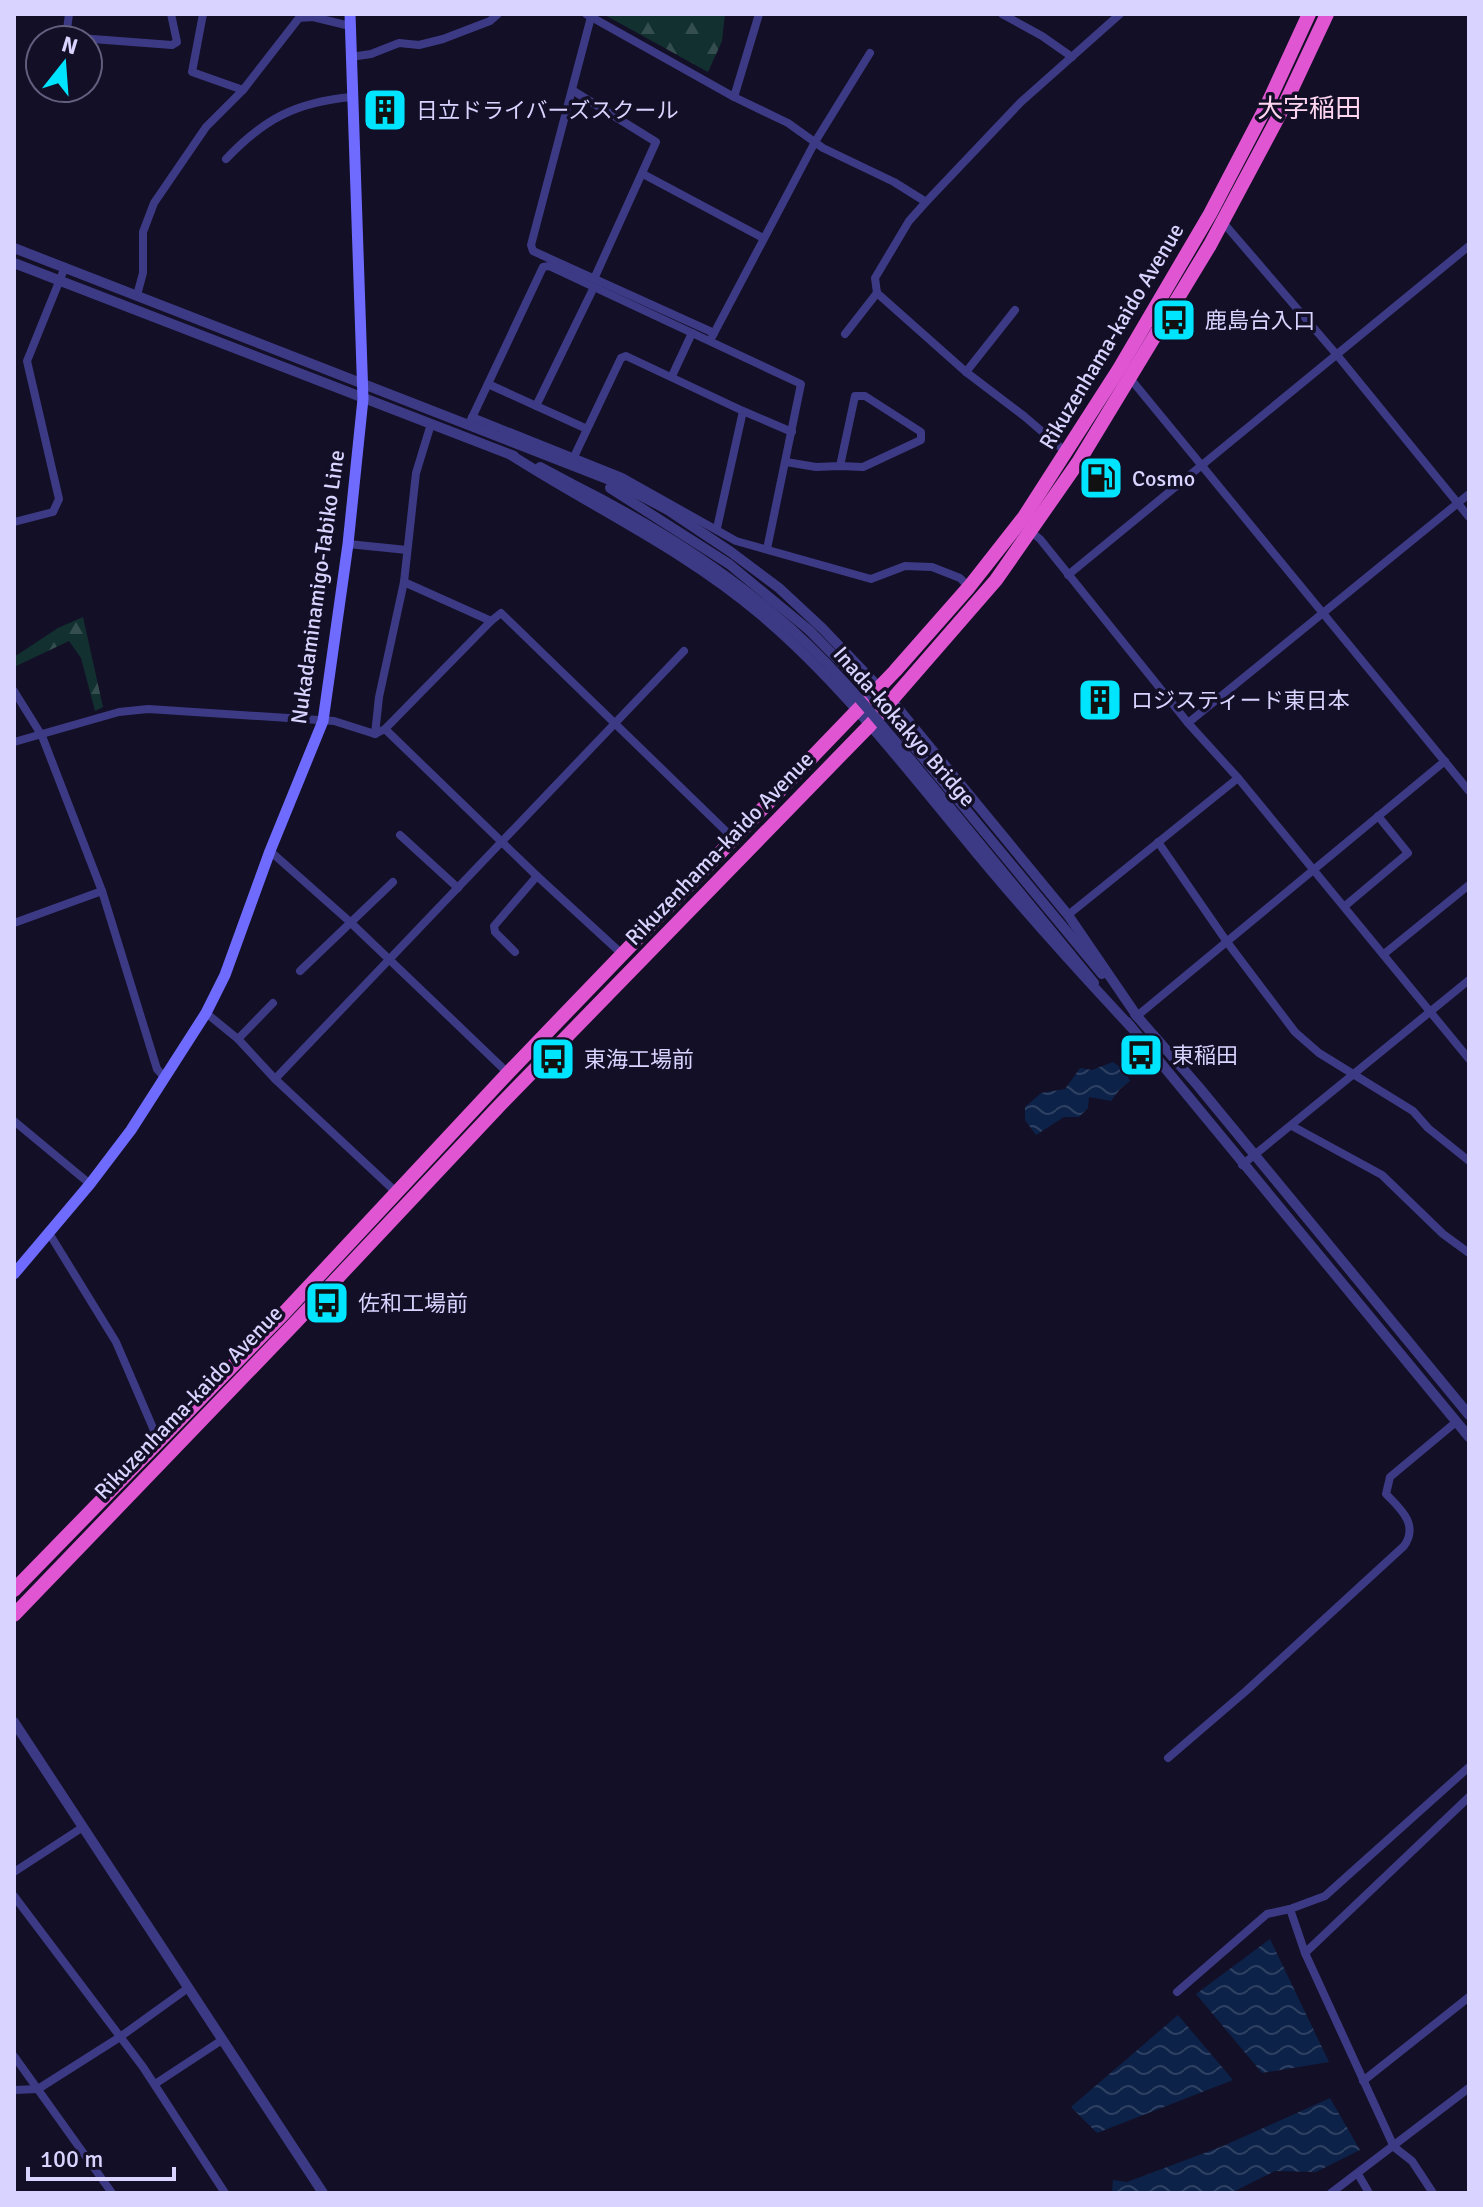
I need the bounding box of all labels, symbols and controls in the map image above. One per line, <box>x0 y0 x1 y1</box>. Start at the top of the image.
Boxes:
north arrow <box>24 24 104 104</box>
text: N <box>58 30 81 61</box>
building icon: 日立ドライバーズスクール <box>361 86 409 134</box>
district label: 大字稲田 <box>1257 93 1361 125</box>
place label: 日立ドライバーズスクール <box>416 97 678 124</box>
street label: Rikuzenhama-kaido Avenue <box>1033 218 1190 454</box>
bus stop icon: 鹿島台入口 <box>1150 296 1198 344</box>
place label: 鹿島台入口 <box>1205 307 1315 334</box>
street label: Nukadaminamigo-Tabiko Line <box>285 448 350 726</box>
fuel station icon: Cosmo <box>1077 454 1125 502</box>
place label: Cosmo <box>1132 465 1195 492</box>
street label: Inada-kokakyo Bridge <box>828 641 982 812</box>
building icon: ロジスティード東日本 <box>1076 676 1124 724</box>
place label: ロジスティード東日本 <box>1131 687 1350 714</box>
street label: Rikuzenhama-kaido Avenue <box>620 746 819 951</box>
bus stop icon: 東稲田 <box>1117 1031 1165 1079</box>
bus stop icon: 東海工場前 <box>529 1035 577 1083</box>
place label: 東稲田 <box>1172 1042 1238 1069</box>
place label: 東海工場前 <box>584 1046 694 1073</box>
bus stop icon: 佐和工場前 <box>303 1279 351 1327</box>
place label: 佐和工場前 <box>358 1290 468 1317</box>
street label: Rikuzenhama-kaido Avenue <box>89 1300 288 1505</box>
scale bar <box>28 2131 174 2181</box>
text: 100 m <box>40 2144 103 2174</box>

